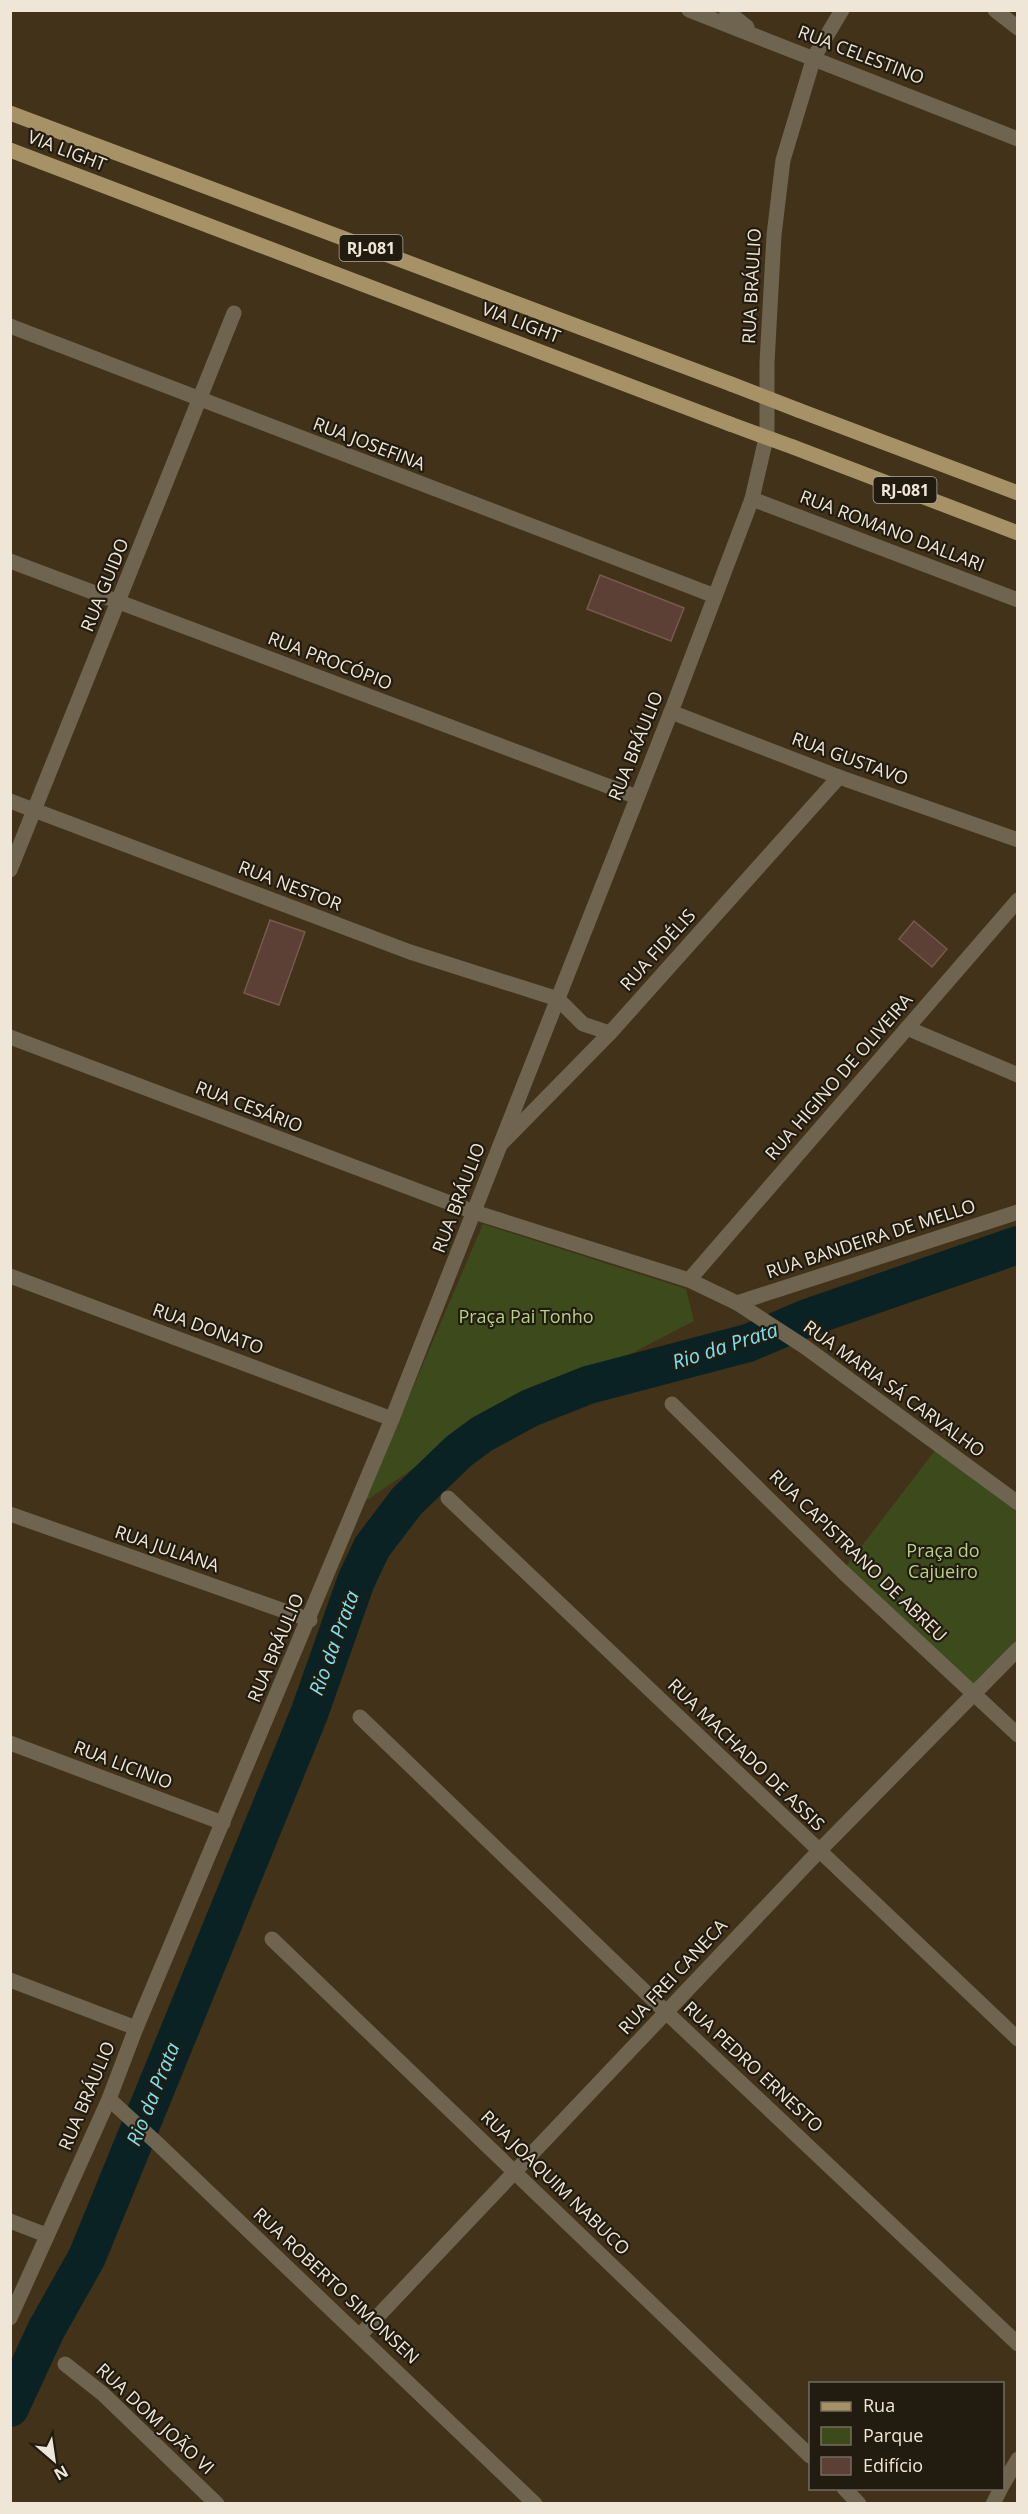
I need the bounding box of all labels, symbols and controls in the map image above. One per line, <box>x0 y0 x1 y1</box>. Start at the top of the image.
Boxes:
street label: RUA CELESTINO <box>795 19 928 89</box>
street label: VIA LIGHT <box>25 124 110 176</box>
street label: RUA BRÁULIO <box>736 227 766 344</box>
road number: RJ-081 <box>340 235 403 261</box>
street label: VIA LIGHT <box>479 296 564 348</box>
street label: RUA JOSEFINA <box>310 411 429 476</box>
road number: RJ-081 <box>874 477 936 503</box>
street label: RUA ROMANO DALLARI <box>797 484 988 576</box>
street label: RUA GUIDO <box>74 534 134 635</box>
street label: RUA PROCÓPIO <box>265 625 396 695</box>
street label: RUA BRÁULIO <box>602 687 668 804</box>
street label: RUA GUSTAVO <box>789 726 912 790</box>
street label: RUA NESTOR <box>235 854 345 916</box>
street label: RUA FIDÉLIS <box>614 903 700 995</box>
street label: RUA HIGINO DE OLIVEIRA <box>759 988 918 1165</box>
street label: RUA CESÁRIO <box>192 1075 306 1138</box>
street label: RUA BRÁULIO <box>426 1139 490 1256</box>
street label: RUA BANDEIRA DE MELLO <box>763 1193 978 1283</box>
street label: RUA DONATO <box>150 1297 267 1359</box>
park label: Praça Pai Tonho <box>458 1304 594 1328</box>
street label: RUA MARIA SÁ CARVALHO <box>799 1314 990 1462</box>
water label: Rio da Prata <box>669 1316 781 1375</box>
street label: RUA CAPISTRANO DE ABREU <box>765 1464 953 1647</box>
street label: RUA JULIANA <box>112 1519 223 1577</box>
park label: Praça do Cajueiro <box>906 1538 980 1583</box>
water label: Rio da Prata <box>302 1587 365 1699</box>
street label: RUA BRÁULIO <box>241 1590 309 1706</box>
street label: RUA MACHADO DE ASSIS <box>663 1673 830 1836</box>
street label: RUA LICINIO <box>71 1734 176 1794</box>
street label: RUA FREI CANECA <box>613 1913 732 2039</box>
street label: RUA PEDRO ERNESTO <box>679 1995 829 2137</box>
street label: RUA BRÁULIO <box>52 2038 120 2154</box>
water label: Rio da Prata <box>120 2038 186 2150</box>
street label: RUA JOAQUIM NABUCO <box>476 2105 635 2260</box>
street label: RUA ROBERTO SIMONSEN <box>248 2202 425 2369</box>
street label: RUA DOM JOÃO VI <box>92 2357 220 2479</box>
legend <box>809 2382 1004 2490</box>
text: Rua <box>863 2393 895 2417</box>
text: Parque <box>863 2423 923 2447</box>
north arrow <box>24 2430 84 2490</box>
text: Edifício <box>863 2453 923 2477</box>
text: N <box>50 2460 72 2486</box>

